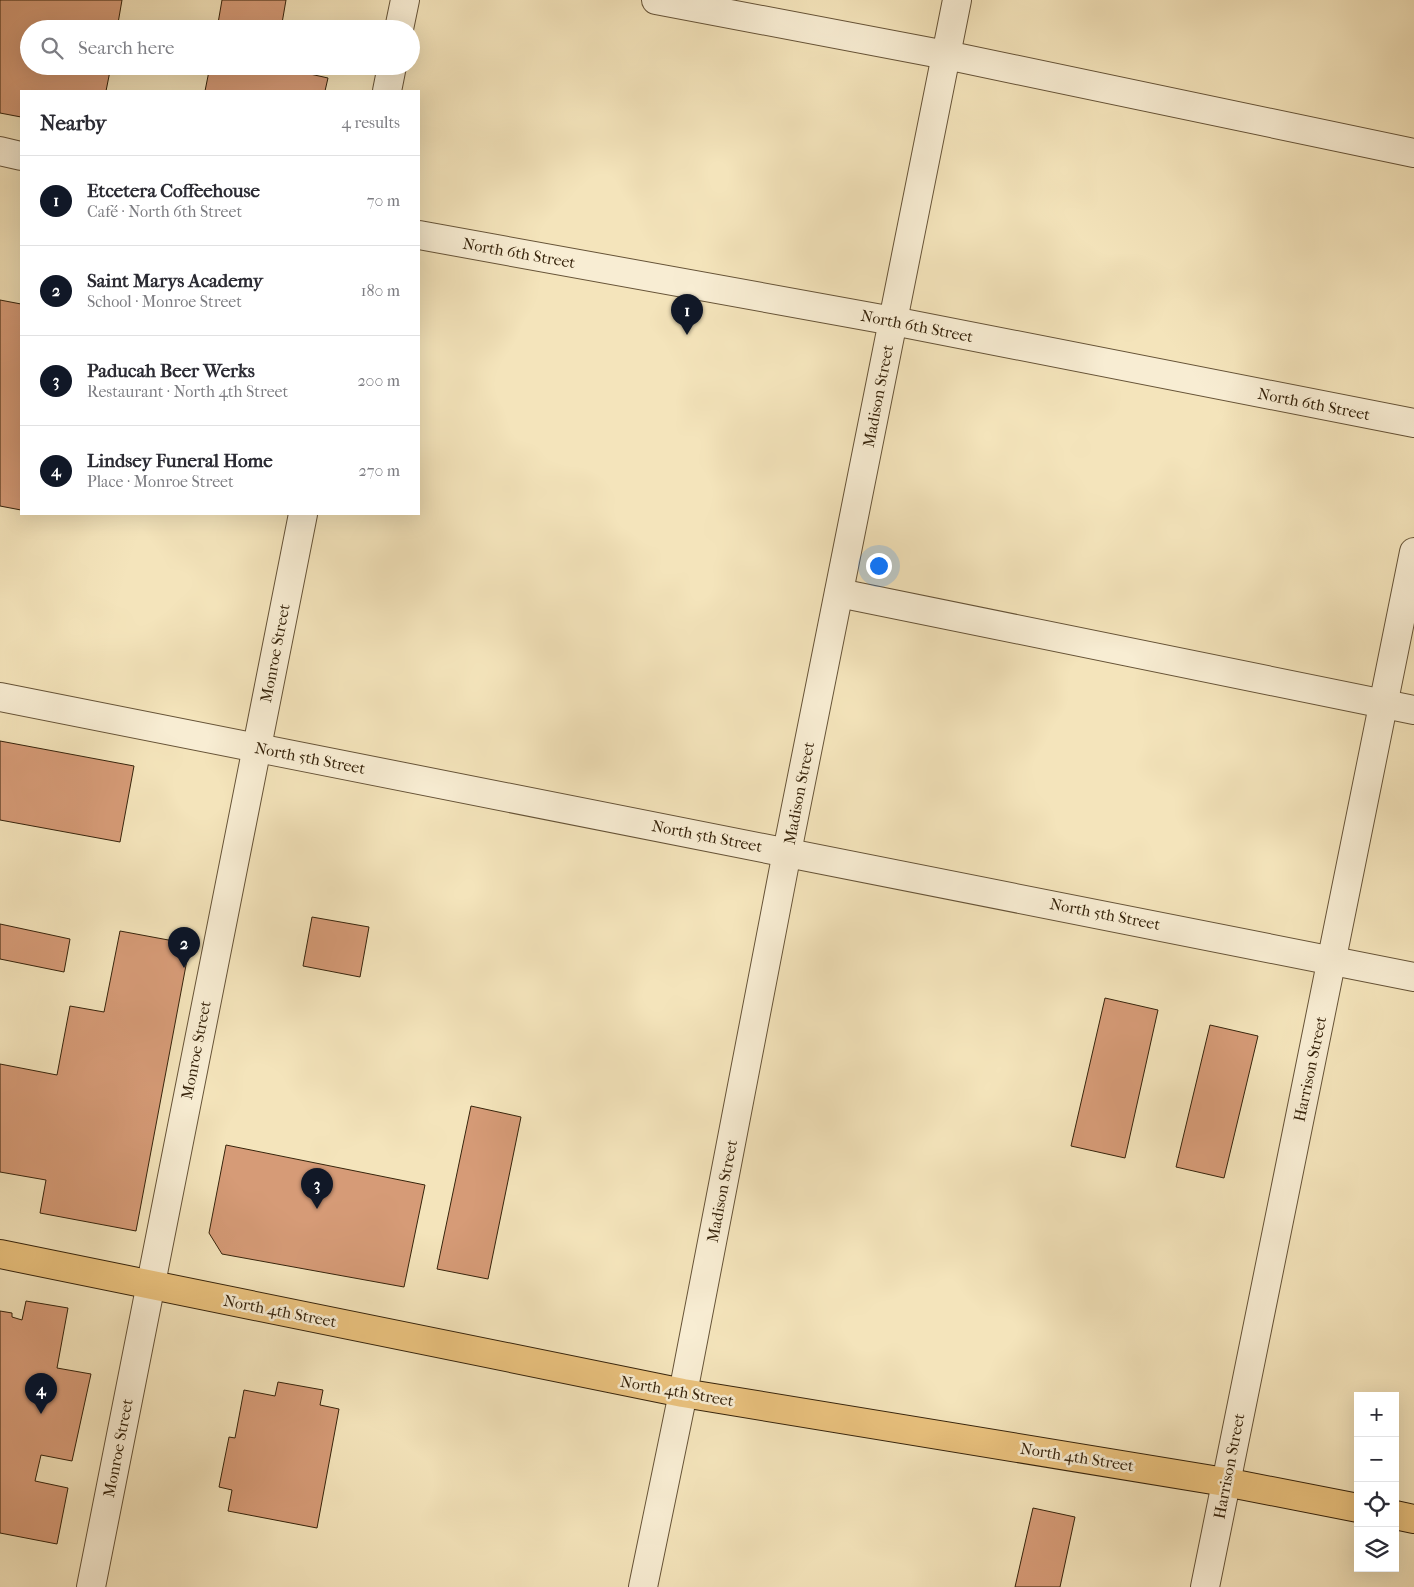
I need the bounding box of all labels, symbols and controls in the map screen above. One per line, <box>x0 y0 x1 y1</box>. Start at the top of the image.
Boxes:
search box <box>20 20 420 75</box>
icon: search <box>38 34 66 62</box>
text: Search here <box>78 37 174 59</box>
text: Nearby <box>40 111 106 135</box>
text: 4 results <box>342 113 400 132</box>
text: Etcetera Coffeehouse <box>87 180 260 202</box>
text: 1 <box>53 191 59 210</box>
text: 70 m <box>367 191 400 210</box>
text: Café · North 6th Street <box>87 202 242 221</box>
street label: North 6th Street <box>461 234 577 272</box>
text: Saint Marys Academy <box>87 270 263 292</box>
text: 2 <box>52 281 60 300</box>
text: 180 m <box>361 281 400 300</box>
text: School · Monroe Street <box>87 292 242 311</box>
pin: 1 <box>671 294 703 335</box>
street label: North 6th Street <box>859 306 975 346</box>
street label: Madison Street <box>859 343 897 449</box>
text: Paducah Beer Werks <box>87 360 255 382</box>
text: 3 <box>53 371 59 390</box>
text: 200 m <box>357 371 400 390</box>
text: Restaurant · North 4th Street <box>87 382 288 401</box>
street label: North 6th Street <box>1256 384 1372 424</box>
text: Lindsey Funeral Home <box>87 450 273 472</box>
text: 4 <box>51 461 61 480</box>
text: 270 m <box>359 461 400 480</box>
text: Place · Monroe Street <box>87 472 234 491</box>
your location <box>866 553 892 579</box>
street label: Monroe Street <box>256 602 294 704</box>
street label: North 5th Street <box>253 738 367 778</box>
street label: Madison Street <box>780 740 818 846</box>
street label: North 5th Street <box>650 816 764 856</box>
street label: North 5th Street <box>1048 894 1162 934</box>
pin: 2 <box>168 927 200 968</box>
street label: Monroe Street <box>177 999 215 1101</box>
street label: Harrison Street <box>1290 1014 1331 1123</box>
street label: Madison Street <box>703 1138 741 1244</box>
pin: 3 <box>301 1168 333 1209</box>
street label: North 4th Street <box>222 1291 338 1331</box>
street label: North 4th Street <box>619 1372 735 1410</box>
pin: 4 <box>25 1373 57 1414</box>
map controls <box>1354 1392 1399 1572</box>
button: + <box>1354 1392 1399 1437</box>
street label: Monroe Street <box>99 1397 137 1499</box>
street label: Harrison Street <box>1209 1411 1249 1520</box>
button: − <box>1354 1437 1399 1482</box>
street label: North 4th Street <box>1019 1439 1135 1475</box>
button: locate <box>1354 1482 1399 1527</box>
button: layers <box>1354 1527 1399 1572</box>

